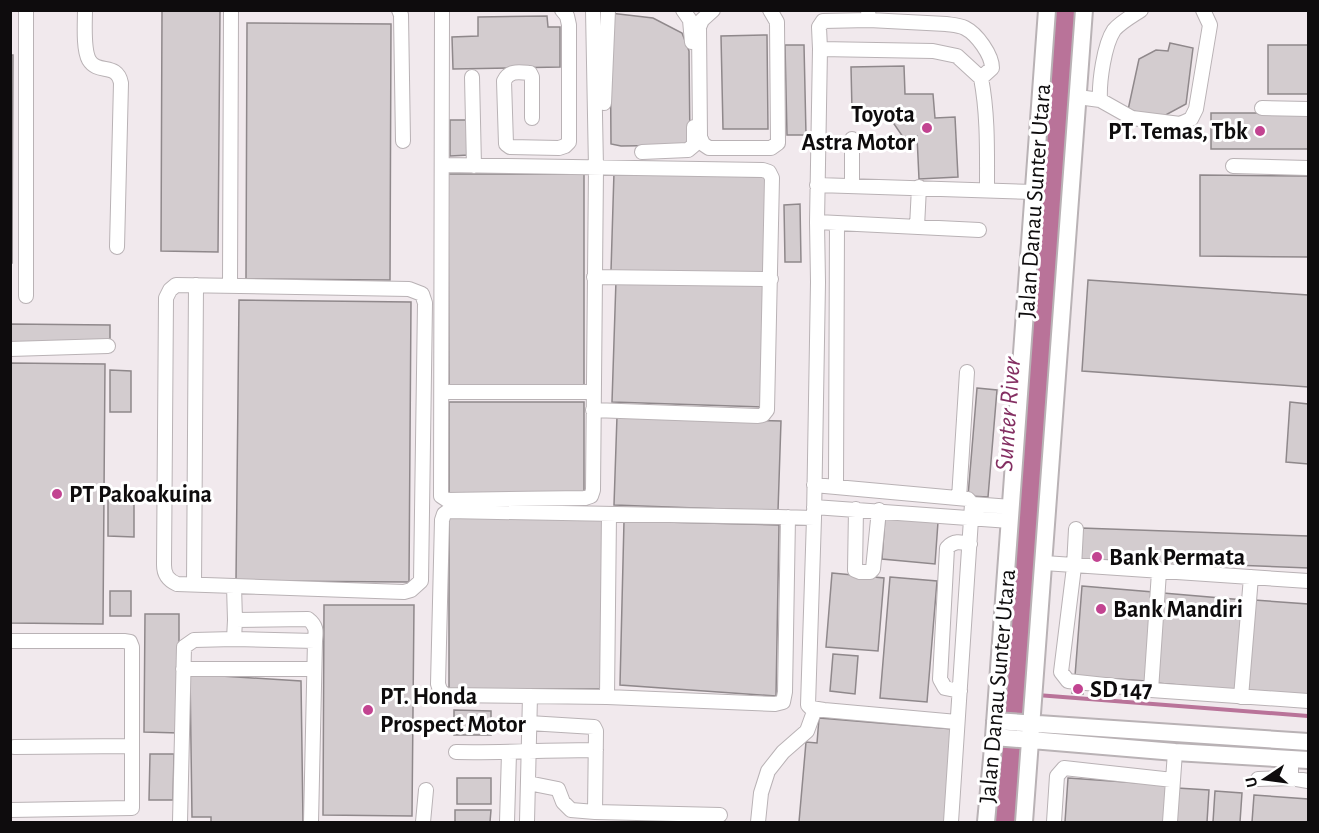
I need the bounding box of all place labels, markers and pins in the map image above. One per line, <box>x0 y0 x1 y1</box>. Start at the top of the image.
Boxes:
place label: Toyota Astra Motor <box>801 103 916 155</box>
place label: PT. Temas, Tbk <box>1108 120 1248 144</box>
marker: Toyota Astra Motor <box>920 121 934 135</box>
marker: PT. Temas, Tbk <box>1253 124 1267 138</box>
place label: PT Pakoakuina <box>69 483 212 507</box>
marker: PT Pakoakuina <box>50 487 64 501</box>
place label: Bank Permata <box>1109 546 1245 570</box>
marker: Bank Permata <box>1090 550 1104 564</box>
place label: Bank Mandiri <box>1113 598 1243 622</box>
marker: Bank Mandiri <box>1094 602 1108 616</box>
place label: SD 147 <box>1090 678 1152 702</box>
marker: SD 147 <box>1071 682 1085 696</box>
place label: PT. Honda Prospect Motor <box>380 685 527 737</box>
marker: PT. Honda Prospect Motor <box>361 703 375 717</box>

